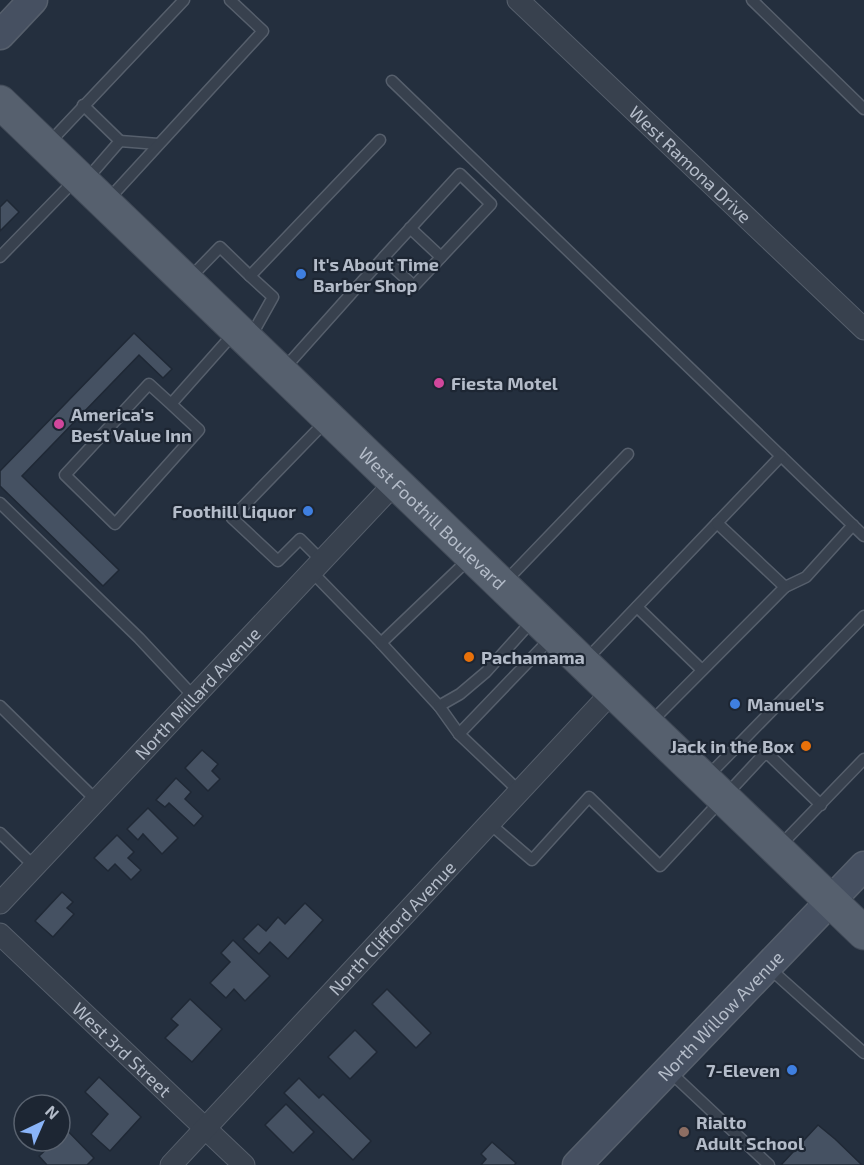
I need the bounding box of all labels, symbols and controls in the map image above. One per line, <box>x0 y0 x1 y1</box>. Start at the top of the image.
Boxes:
street label: West Ramona Drive <box>625 101 756 227</box>
place label: It's About Time Barber Shop <box>313 253 439 296</box>
marker: It's About Time Barber Shop <box>294 267 308 281</box>
place label: Fiesta Motel <box>451 372 558 394</box>
marker: Fiesta Motel <box>432 376 446 390</box>
place label: America's Best Value Inn <box>71 403 192 446</box>
marker: America's Best Value Inn <box>52 417 66 431</box>
street label: West Foothill Boulevard <box>354 442 511 594</box>
place label: Foothill Liquor <box>172 500 296 522</box>
marker: Foothill Liquor <box>301 504 315 518</box>
street label: North Millard Avenue <box>130 622 265 764</box>
place label: Pachamama <box>481 646 585 668</box>
marker: Pachamama <box>462 650 476 664</box>
place label: Manuel's <box>747 693 824 715</box>
marker: Manuel's <box>728 697 742 711</box>
place label: Jack in the Box <box>670 735 795 757</box>
marker: Jack in the Box <box>799 739 813 753</box>
street label: North Clifford Avenue <box>324 856 460 1000</box>
street label: North Willow Avenue <box>653 946 788 1085</box>
street label: West 3rd Street <box>68 998 176 1102</box>
place label: 7-Eleven <box>706 1059 780 1081</box>
marker: 7-Eleven <box>785 1063 799 1077</box>
north arrow <box>12 1093 72 1153</box>
text: N <box>42 1101 64 1123</box>
place label: Rialto Adult School <box>696 1111 804 1154</box>
marker: Rialto Adult School <box>677 1125 691 1139</box>

